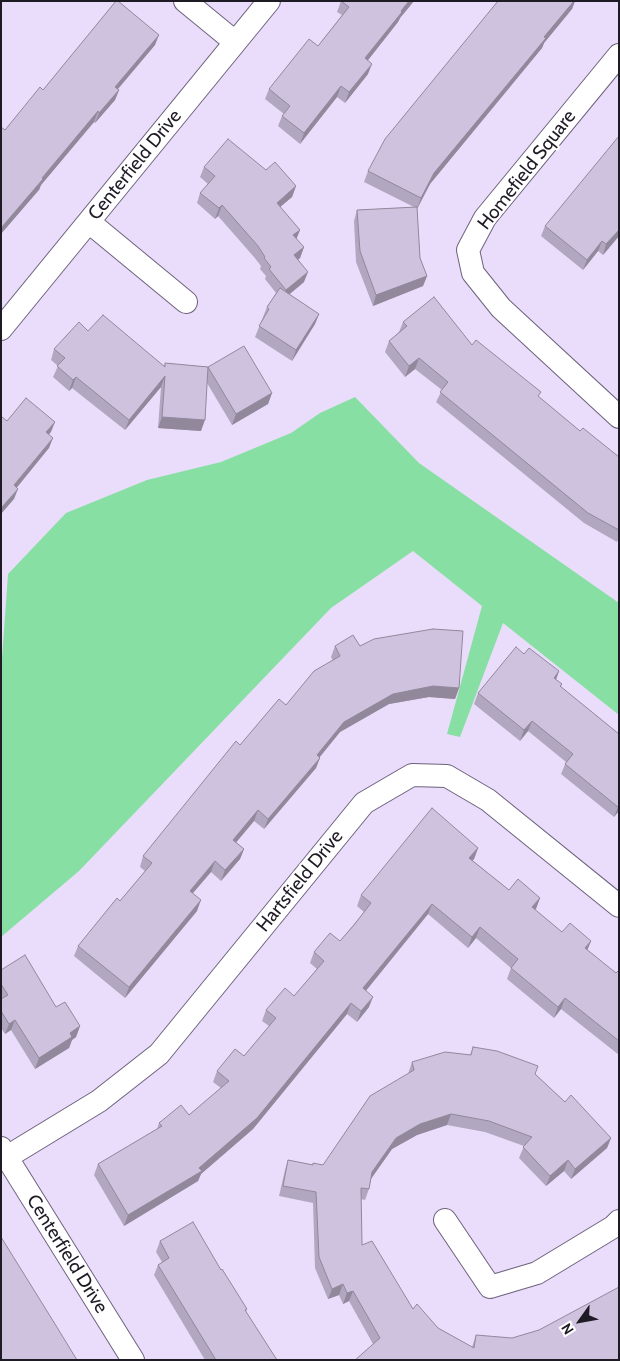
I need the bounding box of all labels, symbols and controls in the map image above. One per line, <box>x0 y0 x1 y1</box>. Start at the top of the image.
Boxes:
street label: Centerfield Drive <box>83 105 187 225</box>
street label: Homefield Square <box>473 106 581 234</box>
street label: Hartsfield Drive <box>252 825 348 937</box>
street label: Centerfield Drive <box>21 1190 113 1318</box>
north arrow <box>555 1296 605 1346</box>
text: N <box>557 1320 578 1338</box>

